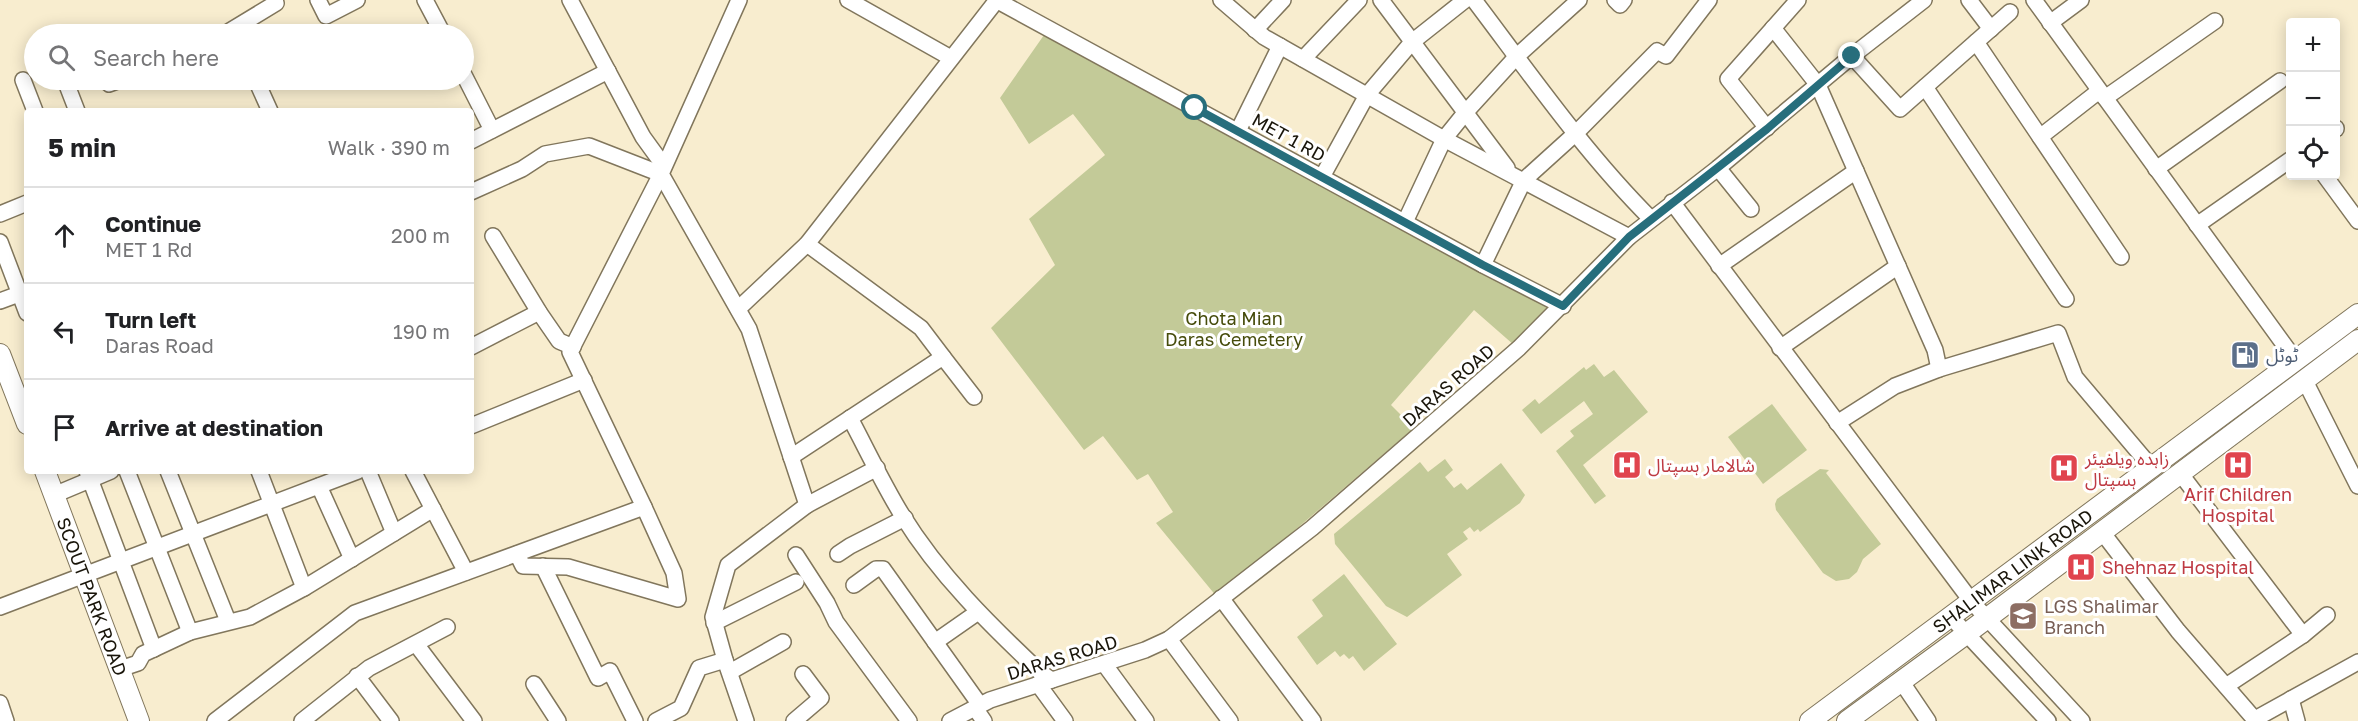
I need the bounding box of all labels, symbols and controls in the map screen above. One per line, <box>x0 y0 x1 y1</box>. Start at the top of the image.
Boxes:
map controls <box>2286 18 2340 180</box>
button: + <box>2286 18 2340 72</box>
search box <box>24 24 474 90</box>
icon: search <box>45 41 78 74</box>
route end <box>1838 42 1864 68</box>
text: Search here <box>93 44 219 71</box>
button: − <box>2286 72 2340 126</box>
route start <box>1181 94 1207 120</box>
street label: MET 1 RD <box>1249 108 1329 166</box>
button: locate <box>2286 126 2340 180</box>
text: 5 min <box>48 132 116 163</box>
text: Walk · 390 m <box>328 135 450 159</box>
text: Continue <box>105 210 201 237</box>
icon: ahead <box>48 219 81 252</box>
text: 200 m <box>391 223 450 247</box>
text: MET 1 Rd <box>105 237 192 261</box>
text: Turn left <box>105 306 196 333</box>
park label: Chota Mian Daras Cemetery <box>1165 307 1303 350</box>
icon: left <box>48 315 81 348</box>
text: 190 m <box>393 319 450 343</box>
text: Daras Road <box>105 333 214 357</box>
street label: DARAS ROAD <box>1398 339 1498 431</box>
fuel station icon: ٹوٹل <box>2229 339 2261 371</box>
place label: ٹوٹل <box>2266 344 2299 367</box>
icon: arrive <box>48 411 81 444</box>
text: Arrive at destination <box>105 414 323 441</box>
place label: زاہدہ ویلفیئر ہسپتال <box>2084 447 2169 491</box>
hospital icon: شالامار ہسپتال <box>1611 449 1643 481</box>
hospital icon: Arif Children Hospital <box>2222 449 2254 481</box>
hospital icon: زاہدہ ویلفیئر ہسپتال <box>2048 452 2080 484</box>
place label: شالامار ہسپتال <box>1648 454 1755 477</box>
place label: Arif Children Hospital <box>2184 483 2292 526</box>
street label: SHALIMAR LINK ROAD <box>1928 504 2097 637</box>
street label: SCOUT PARK ROAD <box>52 514 132 679</box>
hospital icon: Shehnaz Hospital <box>2065 551 2097 583</box>
place label: Shehnaz Hospital <box>2102 556 2254 578</box>
place label: LGS Shalimar Branch <box>2044 595 2159 638</box>
school or university icon: LGS Shalimar Branch <box>2007 600 2039 632</box>
street label: DARAS ROAD <box>1004 630 1120 684</box>

